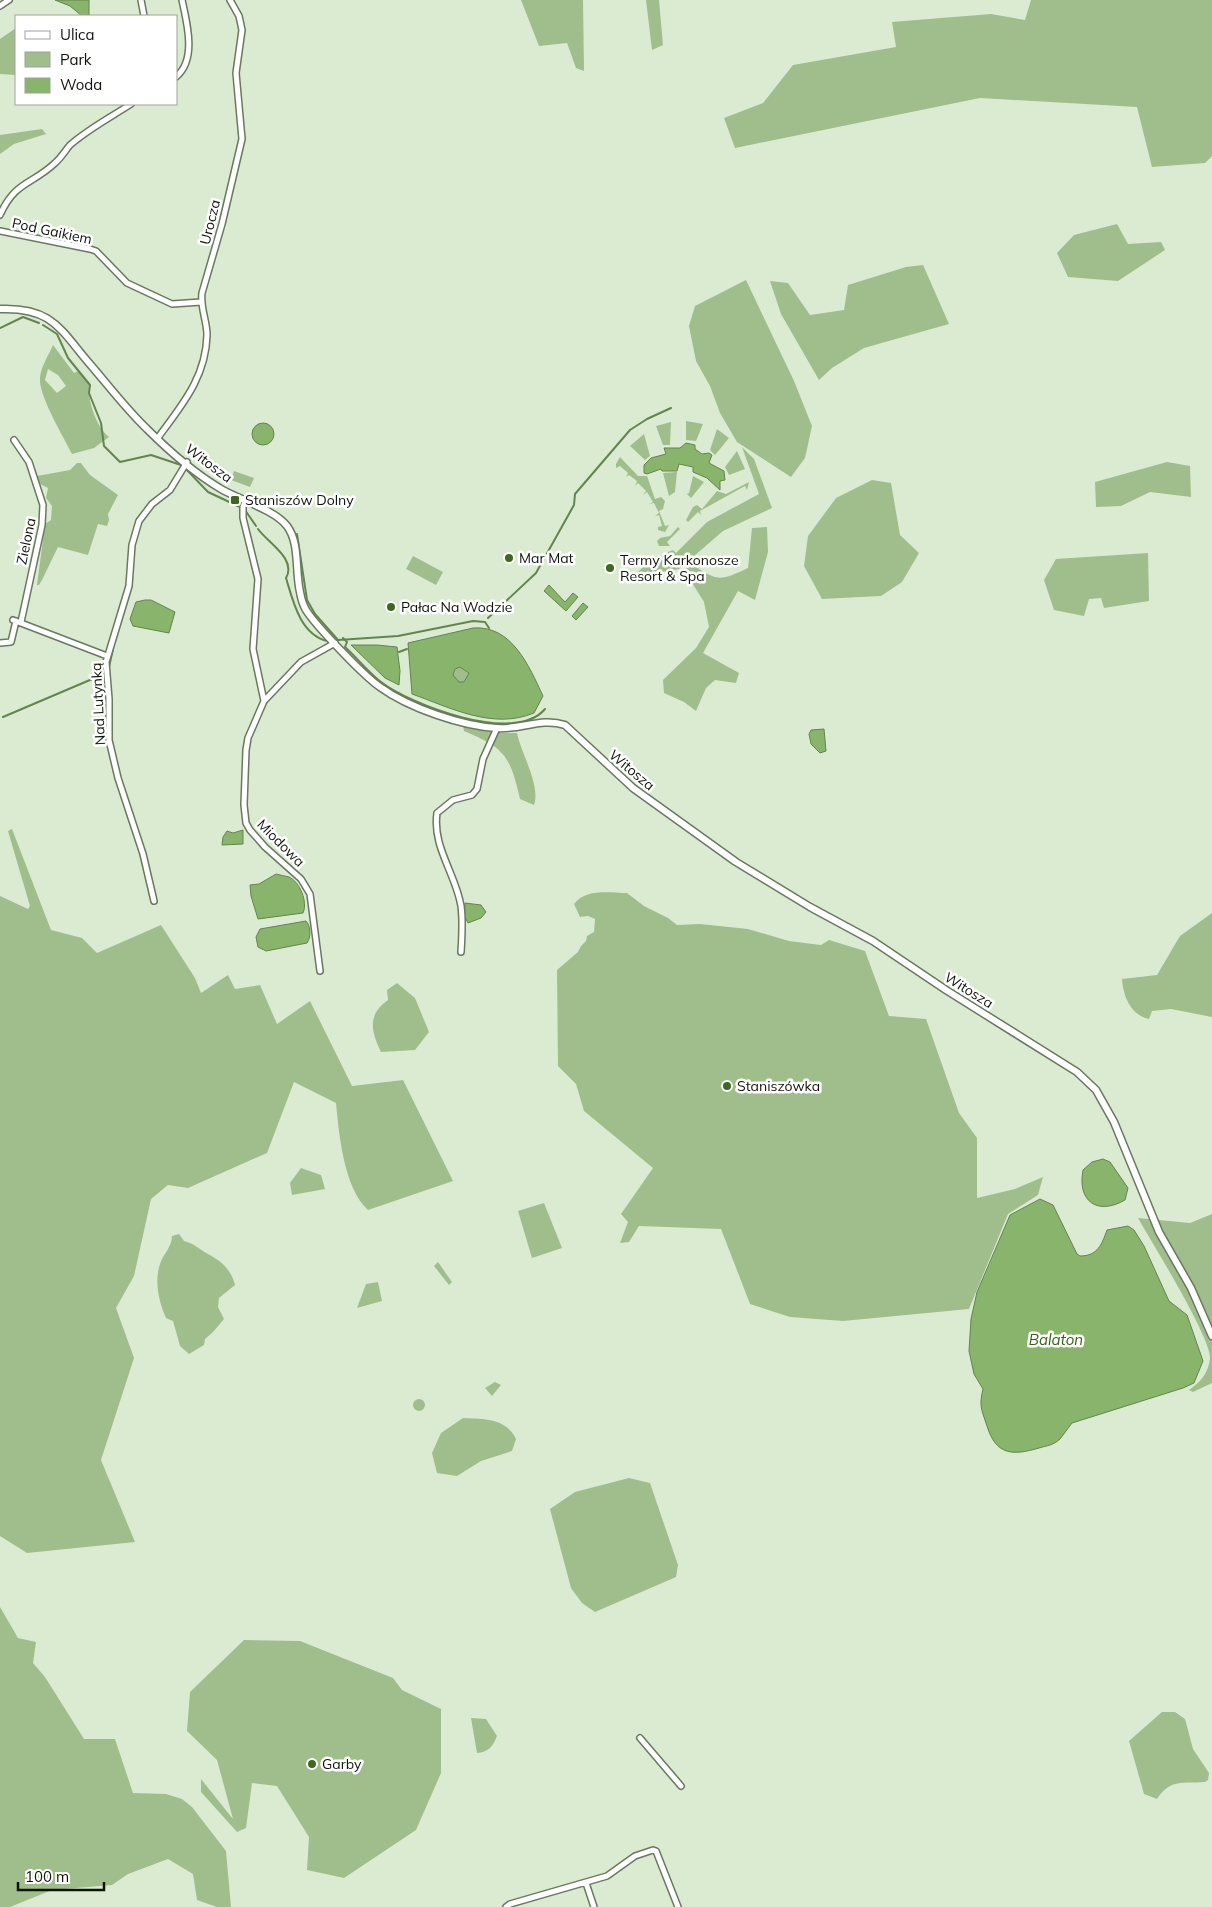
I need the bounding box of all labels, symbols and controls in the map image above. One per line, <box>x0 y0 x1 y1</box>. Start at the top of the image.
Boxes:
legend <box>15 15 178 105</box>
text: Ulica <box>60 25 94 44</box>
text: Park <box>60 50 92 69</box>
text: Woda <box>60 75 102 94</box>
street label: Urocza <box>196 198 224 246</box>
street label: Pod Gaikiem <box>10 214 94 248</box>
street label: Witosza <box>182 440 236 486</box>
place label: Staniszów Dolny <box>245 491 354 509</box>
marker: Staniszów Dolny <box>229 494 241 506</box>
street label: Zielona <box>12 516 40 566</box>
place label: Mar Mat <box>519 549 574 567</box>
place label: Termy Karkonosze Resort & Spa <box>620 551 739 585</box>
marker: Mar Mat <box>503 552 515 564</box>
marker: Termy Karkonosze Resort & Spa <box>604 562 616 574</box>
place label: Pałac Na Wodzie <box>401 598 512 616</box>
marker: Pałac Na Wodzie <box>385 601 397 613</box>
street label: Nad Lutynką <box>87 662 109 746</box>
street label: Witosza <box>605 746 659 794</box>
street label: Miodowa <box>253 815 309 871</box>
street label: Witosza <box>941 968 997 1012</box>
place label: Staniszówka <box>737 1077 820 1095</box>
marker: Staniszówka <box>721 1080 733 1092</box>
water label: Balaton <box>1029 1330 1083 1349</box>
place label: Garby <box>322 1755 362 1773</box>
marker: Garby <box>306 1758 318 1770</box>
scale bar <box>18 1860 104 1892</box>
text: 100 m <box>25 1867 69 1886</box>

